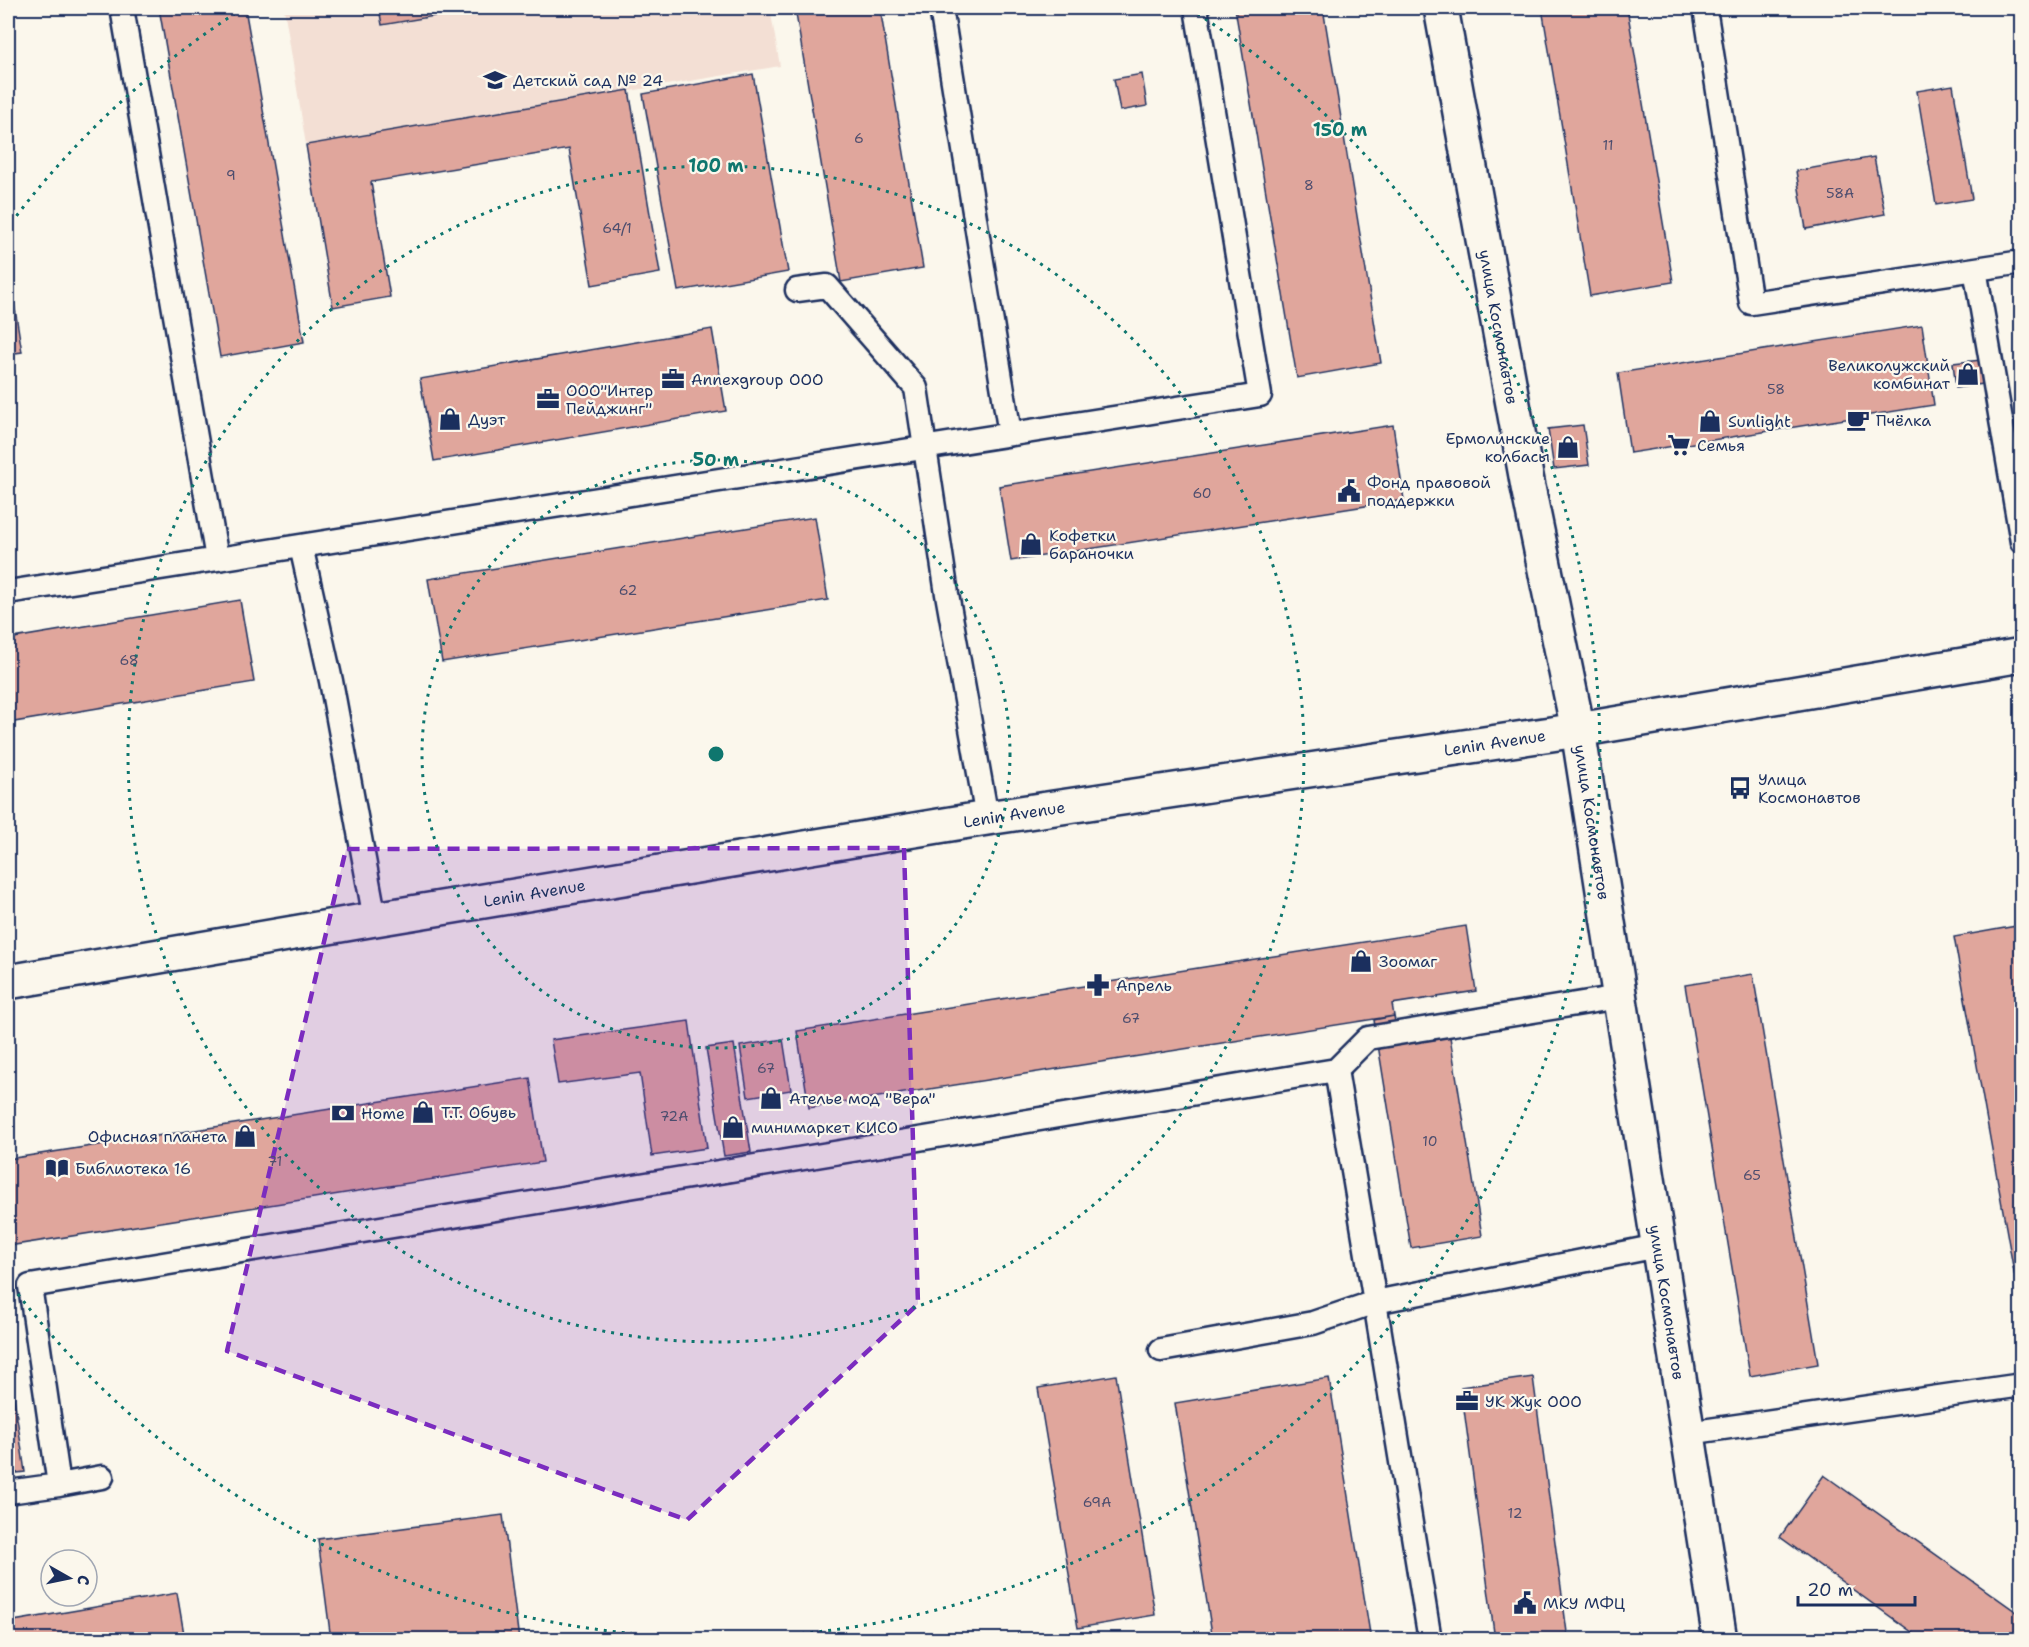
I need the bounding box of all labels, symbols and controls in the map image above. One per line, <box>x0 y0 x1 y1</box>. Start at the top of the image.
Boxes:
school or university icon: Детский сад № 24 <box>482 67 508 93</box>
place label: Детский сад № 24 <box>513 70 663 91</box>
text: 150 m <box>1313 118 1368 142</box>
house number: 6 <box>854 129 864 147</box>
house number: 11 <box>1602 136 1614 154</box>
text: 100 m <box>688 154 744 178</box>
house number: 9 <box>226 166 236 184</box>
house number: 8 <box>1304 176 1314 194</box>
house number: 58А <box>1826 184 1854 202</box>
house number: 64/1 <box>602 219 632 237</box>
street label: улица Космонавтов <box>1475 248 1523 406</box>
place label: Великолужский комбинат <box>1828 355 1951 394</box>
shop icon: Великолужский комбинат <box>1955 361 1981 387</box>
office icon: Annexgroup ООО <box>660 366 686 392</box>
place label: Annexgroup ООО <box>691 369 824 390</box>
place label: ООО"Интер Пейджинг" <box>566 380 653 419</box>
house number: 58 <box>1767 380 1785 398</box>
office icon: ООО"Интер Пейджинг" <box>535 386 561 412</box>
shop icon: Дуэт <box>437 406 463 432</box>
cafe icon: Пчёлка <box>1845 407 1871 433</box>
shop icon: Sunlight <box>1697 408 1723 434</box>
place label: Дуэт <box>468 409 506 430</box>
place label: Пчёлка <box>1876 410 1931 431</box>
place label: Sunlight <box>1728 411 1791 432</box>
place label: Ермолинские колбасы <box>1445 428 1550 467</box>
supermarket icon: Семья <box>1666 432 1692 458</box>
shop icon: Ермолинские колбасы <box>1555 434 1581 460</box>
place label: Семья <box>1697 435 1745 456</box>
text: 50 m <box>693 448 740 472</box>
place label: Фонд правовой поддержки <box>1367 472 1491 511</box>
public building icon: Фонд правовой поддержки <box>1336 478 1362 504</box>
house number: 60 <box>1192 484 1212 502</box>
place label: Кофетки бараночки <box>1049 525 1134 564</box>
shop icon: Кофетки бараночки <box>1018 531 1044 557</box>
house number: 62 <box>619 581 637 599</box>
house number: 68 <box>119 651 139 669</box>
street label: Lenin Avenue <box>1442 724 1547 760</box>
street label: улица Космонавтов <box>1570 743 1615 901</box>
centre of rings <box>706 744 726 764</box>
place label: Улица Космонавтов <box>1758 769 1861 808</box>
bus stop icon: Улица Космонавтов <box>1727 775 1753 801</box>
street label: Lenin Avenue <box>961 796 1067 832</box>
street label: Lenin Avenue <box>482 874 587 911</box>
shop icon: Зоомаг <box>1348 948 1374 974</box>
place label: Зоомаг <box>1379 951 1438 972</box>
pharmacy icon: Апрель <box>1085 972 1111 998</box>
place label: Апрель <box>1116 975 1172 996</box>
house number: 67 <box>1122 1009 1140 1027</box>
house number: 67 <box>757 1059 775 1077</box>
shop icon: Ателье мод "Вера" <box>758 1085 784 1111</box>
place label: Ателье мод "Вера" <box>789 1088 936 1109</box>
shop icon: Т.Т. Обувь <box>410 1099 436 1125</box>
bank icon: Home <box>330 1100 356 1126</box>
place label: Т.Т. Обувь <box>441 1102 516 1123</box>
place label: Home <box>361 1103 405 1124</box>
house number: 72А <box>660 1107 688 1125</box>
shop icon: минимаркет КИСО <box>720 1114 746 1140</box>
place label: минимаркет КИСО <box>751 1117 898 1138</box>
shop icon: Офисная планета <box>232 1123 258 1149</box>
place label: Офисная планета <box>88 1126 227 1147</box>
house number: 10 <box>1422 1132 1438 1150</box>
house number: 71 <box>268 1152 282 1170</box>
library icon: Библиотека 16 <box>44 1155 70 1181</box>
place label: Библиотека 16 <box>75 1158 191 1179</box>
house number: 65 <box>1743 1166 1761 1184</box>
street label: улица Космонавтов <box>1645 1223 1690 1381</box>
office icon: УК Жук ООО <box>1454 1388 1480 1414</box>
place label: УК Жук ООО <box>1485 1391 1582 1412</box>
house number: 69А <box>1083 1493 1111 1511</box>
house number: 12 <box>1508 1504 1522 1522</box>
north arrow <box>39 1548 99 1608</box>
scale bar <box>1798 1569 1915 1607</box>
text: С <box>72 1574 94 1587</box>
text: 20 m <box>1807 1578 1853 1602</box>
public building icon: МКУ МФЦ <box>1512 1590 1538 1616</box>
place label: МКУ МФЦ <box>1543 1593 1625 1614</box>

